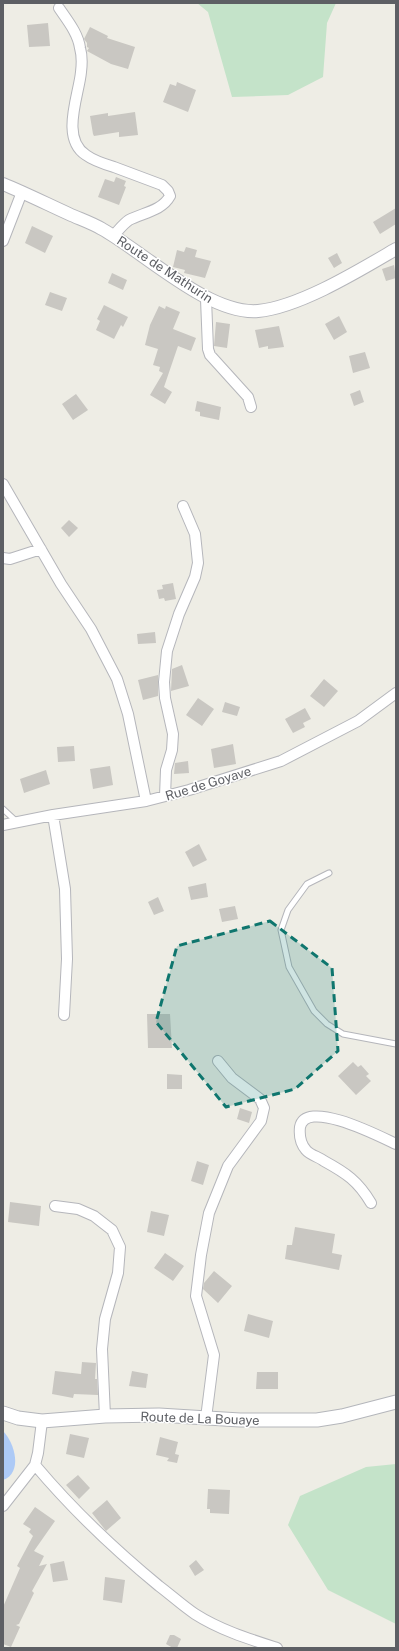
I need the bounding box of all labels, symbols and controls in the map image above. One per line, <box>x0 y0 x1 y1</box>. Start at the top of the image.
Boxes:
street label: Route de Mathurin <box>114 233 215 306</box>
street label: Rue de Goyave <box>163 763 253 804</box>
street label: Route de La Bouaye <box>140 1409 260 1428</box>

